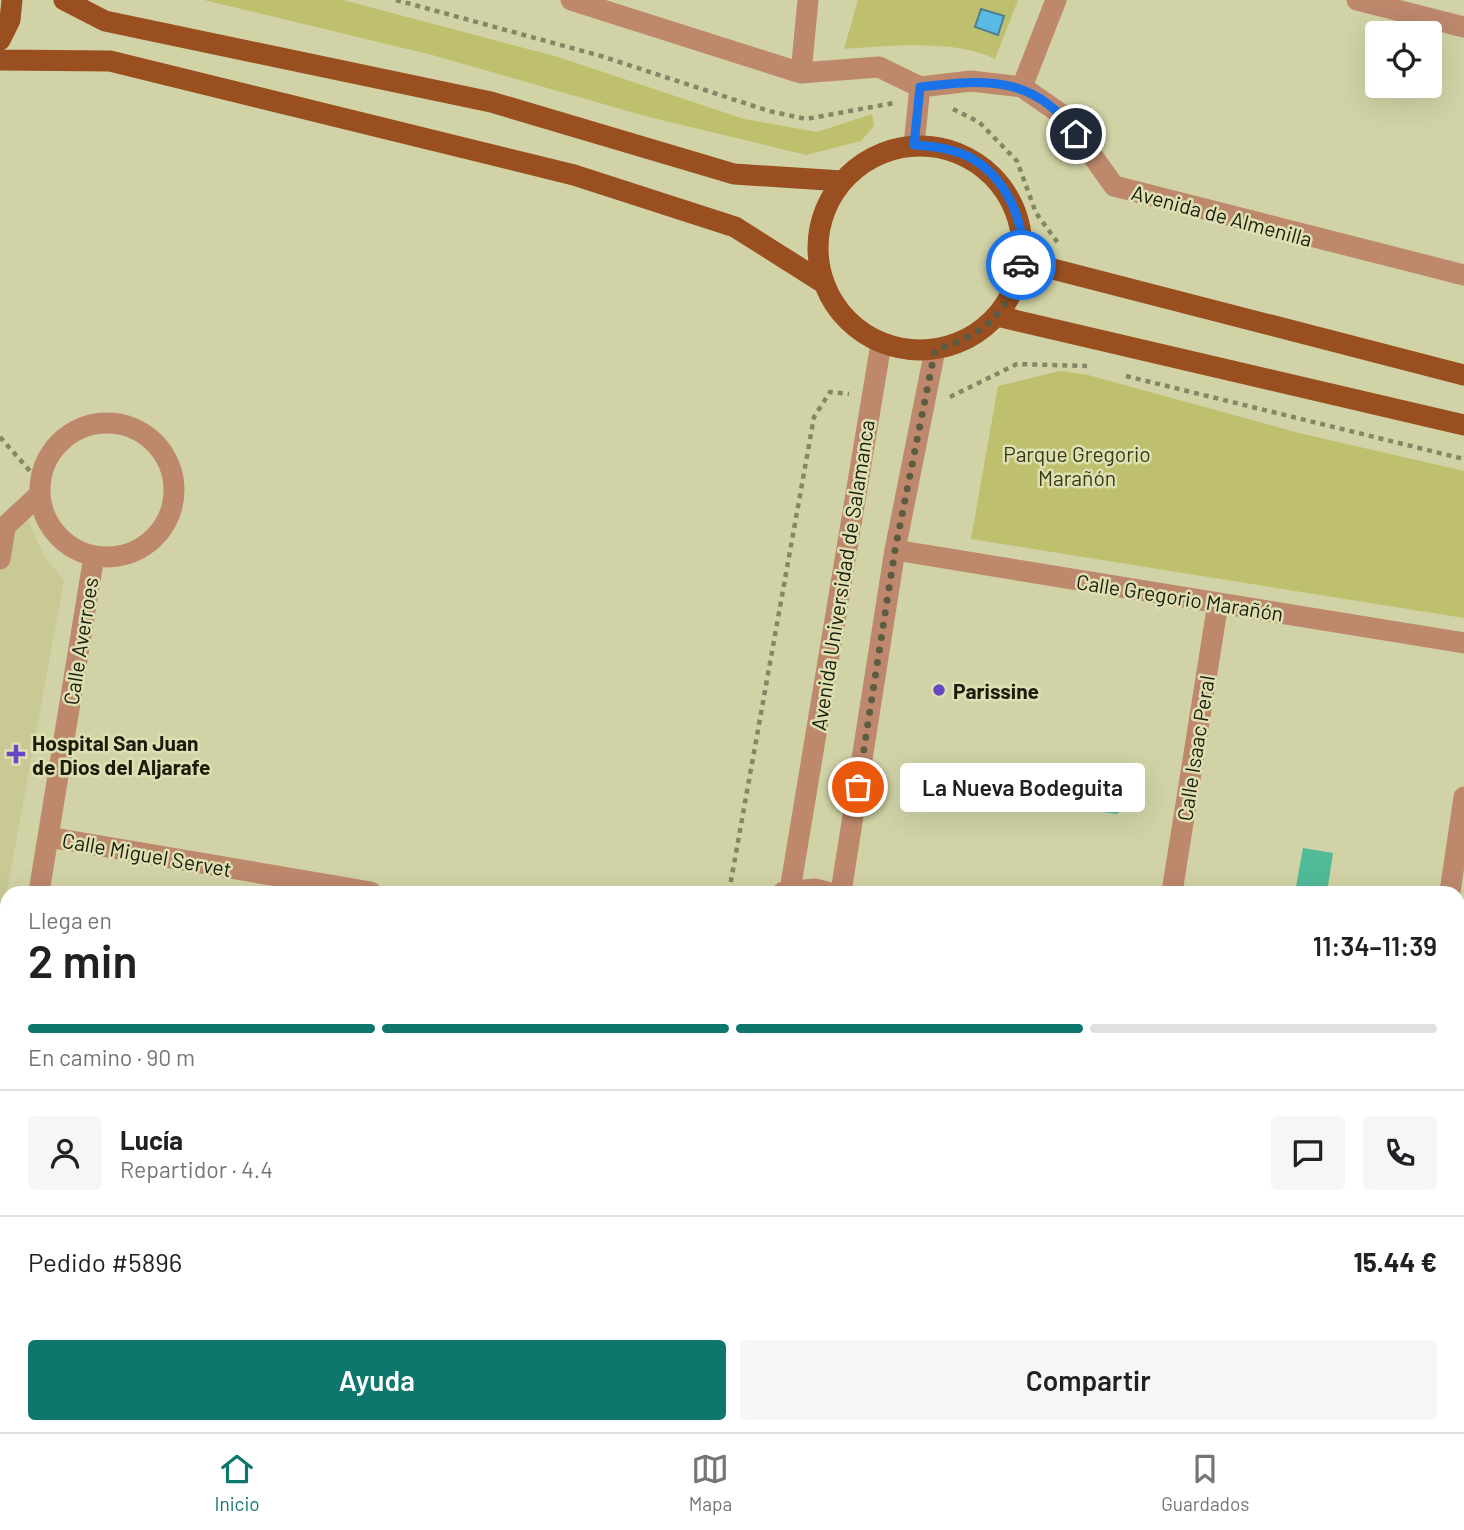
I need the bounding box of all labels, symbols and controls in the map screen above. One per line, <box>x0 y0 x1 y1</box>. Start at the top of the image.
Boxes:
map controls <box>1365 21 1442 98</box>
button: locate <box>1365 21 1442 98</box>
pin <box>1046 104 1106 164</box>
icon: home <box>1057 115 1095 153</box>
street label: Avenida de Almenilla <box>1129 179 1315 251</box>
courier <box>986 230 1056 300</box>
icon: car <box>1002 246 1040 284</box>
street label: Avenida Universidad de Salamanca <box>805 418 879 732</box>
park label: Parque Gregorio Marañón <box>1003 441 1151 490</box>
street label: Calle Gregorio Marañón <box>1075 568 1285 626</box>
street label: Calle Averroes <box>58 575 102 707</box>
street label: Calle Isaac Peral <box>1171 673 1219 823</box>
place label: Parissine <box>953 678 1039 703</box>
marker: Parissine <box>931 682 947 698</box>
place label: Hospital San Juan de Dios del Aljarafe <box>32 730 210 779</box>
marker: Hospital San Juan de Dios del Aljarafe <box>6 744 26 764</box>
pin <box>828 757 888 817</box>
callout: La Nueva Bodeguita <box>900 762 1145 812</box>
icon: bag <box>839 768 877 806</box>
text: La Nueva Bodeguita <box>922 773 1123 801</box>
street label: Calle Miguel Servet <box>60 827 234 881</box>
text: Llega en <box>28 906 112 934</box>
text: 11:34–11:39 <box>1313 930 1437 961</box>
text: 2 min <box>28 932 137 987</box>
text: En camino · 90 m <box>28 1043 195 1071</box>
button: person <box>28 1116 102 1190</box>
button: chat <box>1271 1116 1345 1190</box>
button: phone <box>1363 1116 1437 1190</box>
text: Lucía <box>120 1124 183 1155</box>
text: Repartidor · 4.4 <box>120 1155 273 1183</box>
text: Pedido #5896 <box>28 1246 182 1277</box>
text: 15.44 € <box>1354 1246 1437 1277</box>
button: Ayuda <box>28 1340 726 1420</box>
button: Compartir <box>740 1340 1437 1420</box>
tab: Inicio <box>215 1450 260 1515</box>
tab: Mapa <box>689 1450 732 1515</box>
tab: Guardados <box>1161 1450 1249 1515</box>

